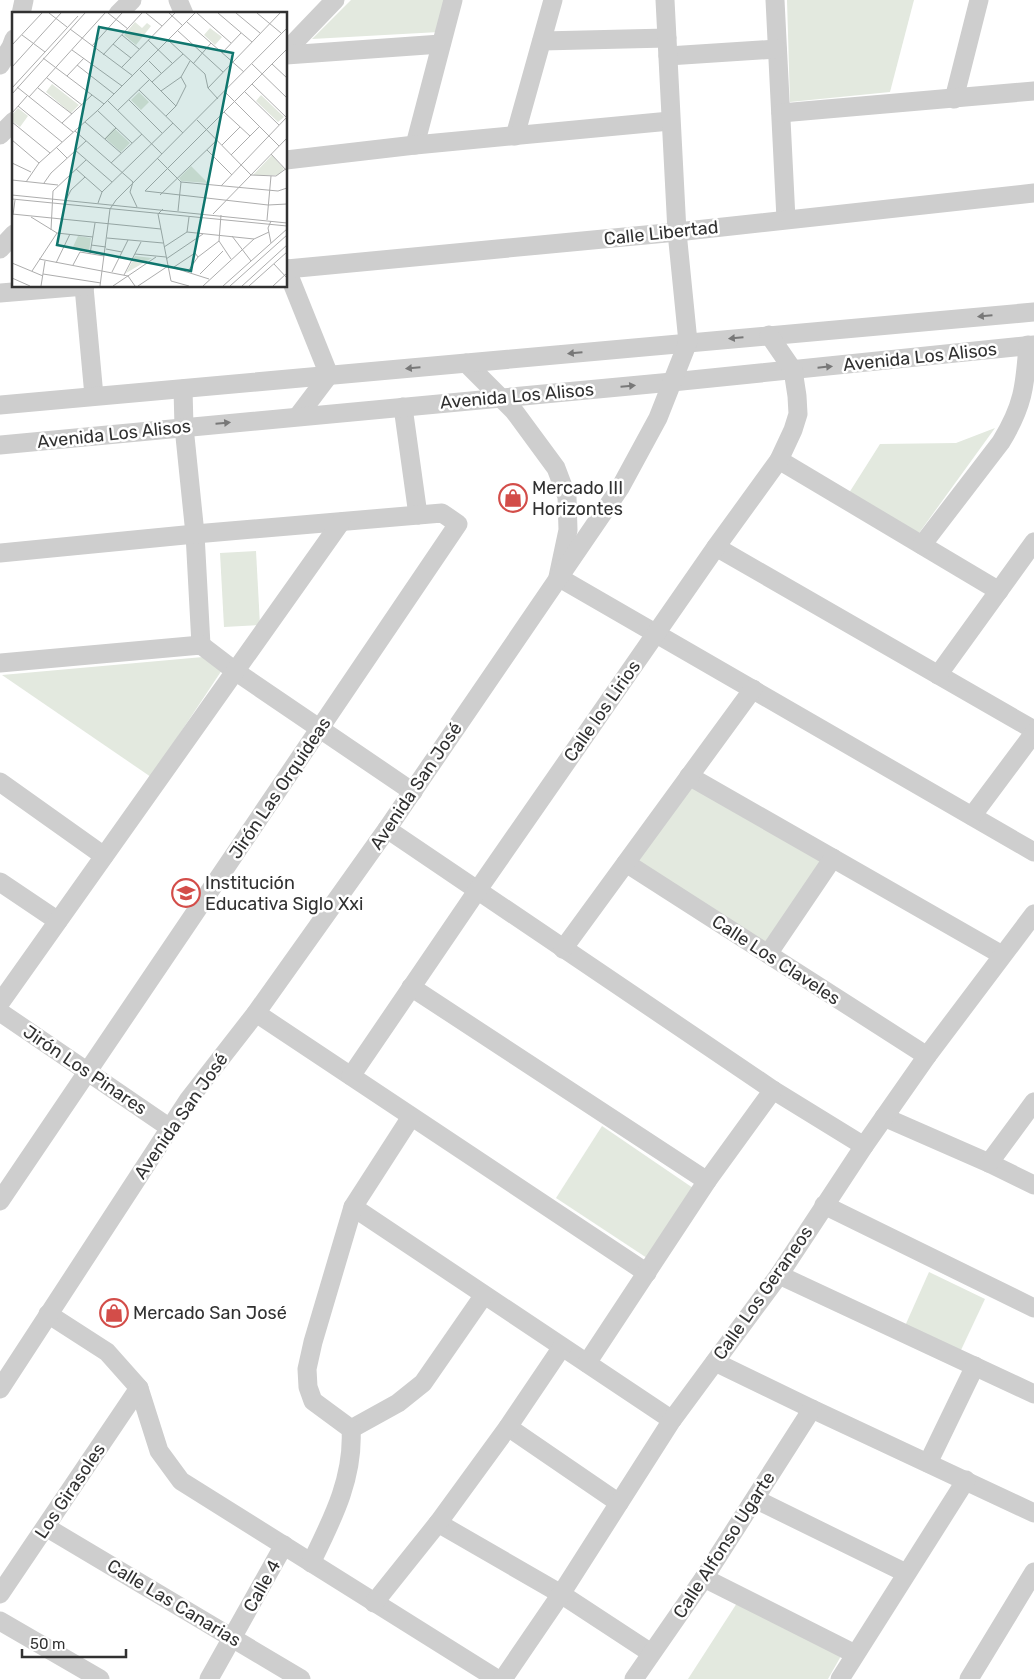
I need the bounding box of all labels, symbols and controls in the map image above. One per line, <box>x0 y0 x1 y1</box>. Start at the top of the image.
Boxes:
inset map <box>12 12 288 288</box>
street label: Calle Libertad <box>603 216 719 250</box>
one-way arrow <box>977 312 993 320</box>
one-way arrow <box>728 334 744 342</box>
street label: Avenida Los Alisos <box>842 338 998 376</box>
one-way arrow <box>566 349 582 357</box>
one-way arrow <box>817 363 833 371</box>
one-way arrow <box>405 364 421 372</box>
street label: Avenida Los Alisos <box>439 378 595 414</box>
one-way arrow <box>621 382 637 390</box>
street label: Avenida Los Alisos <box>36 415 192 453</box>
one-way arrow <box>215 419 231 427</box>
place label: Mercado III Horizontes <box>532 477 623 520</box>
shop icon: Mercado III Horizontes <box>498 483 528 513</box>
street label: Calle los Lirios <box>559 656 645 766</box>
street label: Jirón Las Orquideas <box>224 713 336 863</box>
street label: Avenida San José <box>365 718 467 854</box>
place label: Institución Educativa Siglo Xxi <box>205 872 363 915</box>
school or university icon: Institución Educativa Siglo Xxi <box>171 878 201 908</box>
street label: Calle Los Claveles <box>708 910 844 1010</box>
street label: Jirón Los Pinares <box>19 1020 151 1120</box>
street label: Avenida San José <box>129 1049 233 1183</box>
street label: Calle Los Geraneos <box>709 1222 817 1364</box>
shop icon: Mercado San José <box>99 1298 129 1328</box>
place label: Mercado San José <box>133 1302 287 1324</box>
street label: Los Girasoles <box>30 1439 110 1543</box>
street label: Calle Alfonso Ugarte <box>668 1468 780 1622</box>
street label: Calle Las Canarias <box>103 1554 245 1652</box>
street label: Calle 4 <box>239 1556 285 1616</box>
scale bar <box>22 1626 126 1658</box>
text: 50 m <box>30 1635 65 1653</box>

